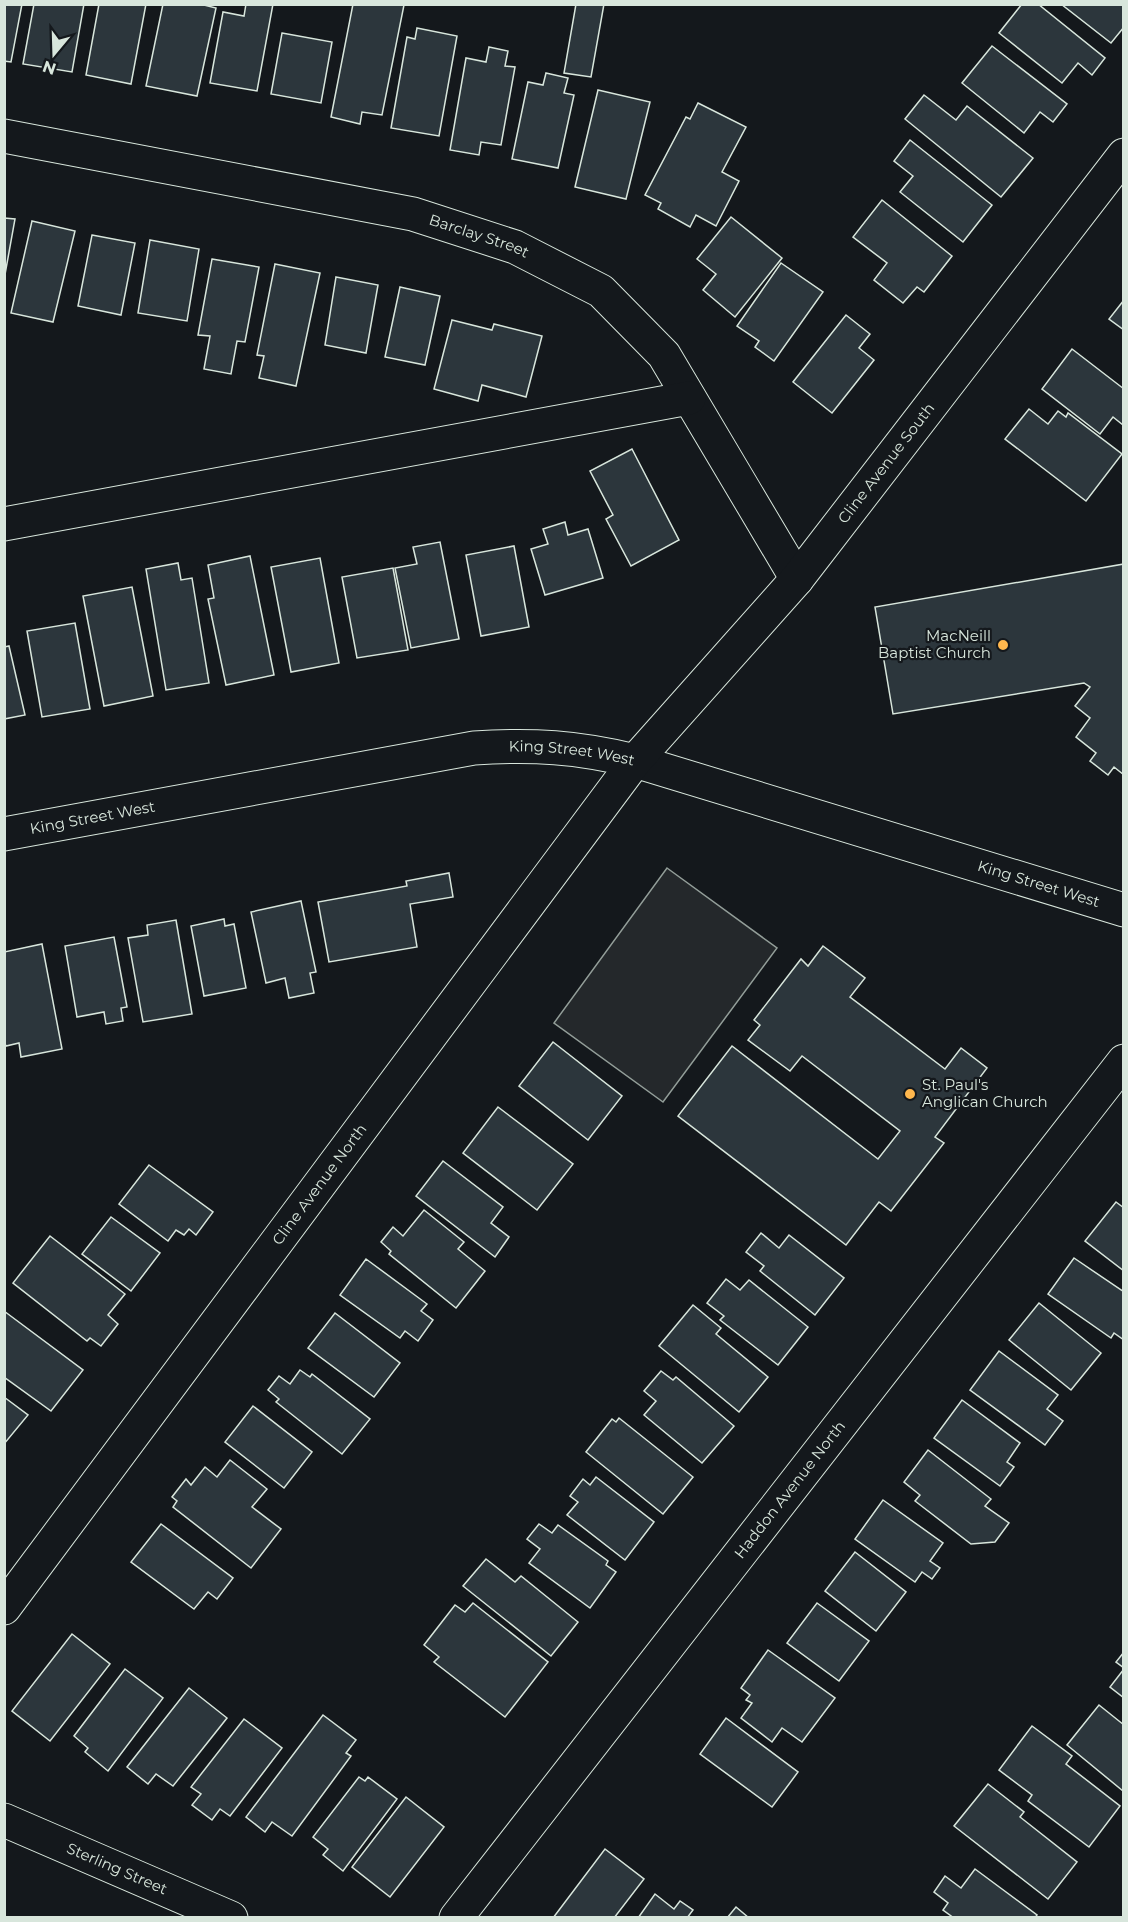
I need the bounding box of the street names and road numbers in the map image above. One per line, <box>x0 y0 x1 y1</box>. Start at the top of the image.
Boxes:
street label: Barclay Street <box>427 210 533 262</box>
street label: Cline Avenue South <box>833 399 938 527</box>
street label: King Street West <box>509 736 637 770</box>
street label: King Street West <box>28 797 156 838</box>
street label: King Street West <box>975 856 1102 911</box>
street label: Cline Avenue North <box>268 1120 370 1249</box>
street label: Haddon Avenue North <box>730 1417 849 1562</box>
street label: Sterling Street <box>64 1838 170 1898</box>

